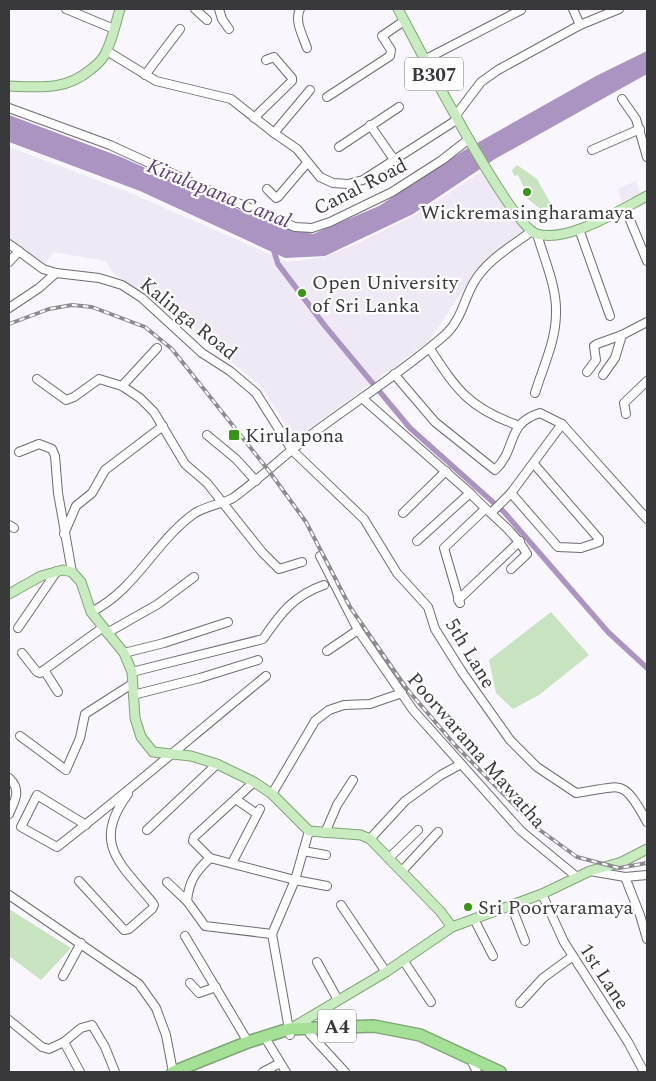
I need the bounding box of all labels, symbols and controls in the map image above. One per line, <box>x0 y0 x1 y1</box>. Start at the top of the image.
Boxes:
road number: B307 <box>405 58 463 90</box>
water label: Kirulapana Canal <box>142 150 296 238</box>
street label: Canal Road <box>308 150 412 223</box>
marker: Wickremasingharamaya <box>521 186 533 198</box>
place label: Wickremasingharamaya <box>420 198 634 228</box>
place label: Open University of Sri Lanka <box>312 268 460 321</box>
street label: Kalinga Road <box>133 270 244 368</box>
marker: Open University of Sri Lanka <box>296 287 308 299</box>
place label: Kirulapona <box>245 421 344 451</box>
marker: Kirulapona <box>227 428 241 442</box>
street label: 5th Lane <box>437 613 503 694</box>
street label: Poorwarama Mawatha <box>400 666 553 836</box>
place label: Sri Poorvaramaya <box>478 893 633 923</box>
marker: Sri Poorvaramaya <box>462 901 474 913</box>
street label: 1st Lane <box>571 937 637 1016</box>
road number: A4 <box>318 1009 356 1042</box>

